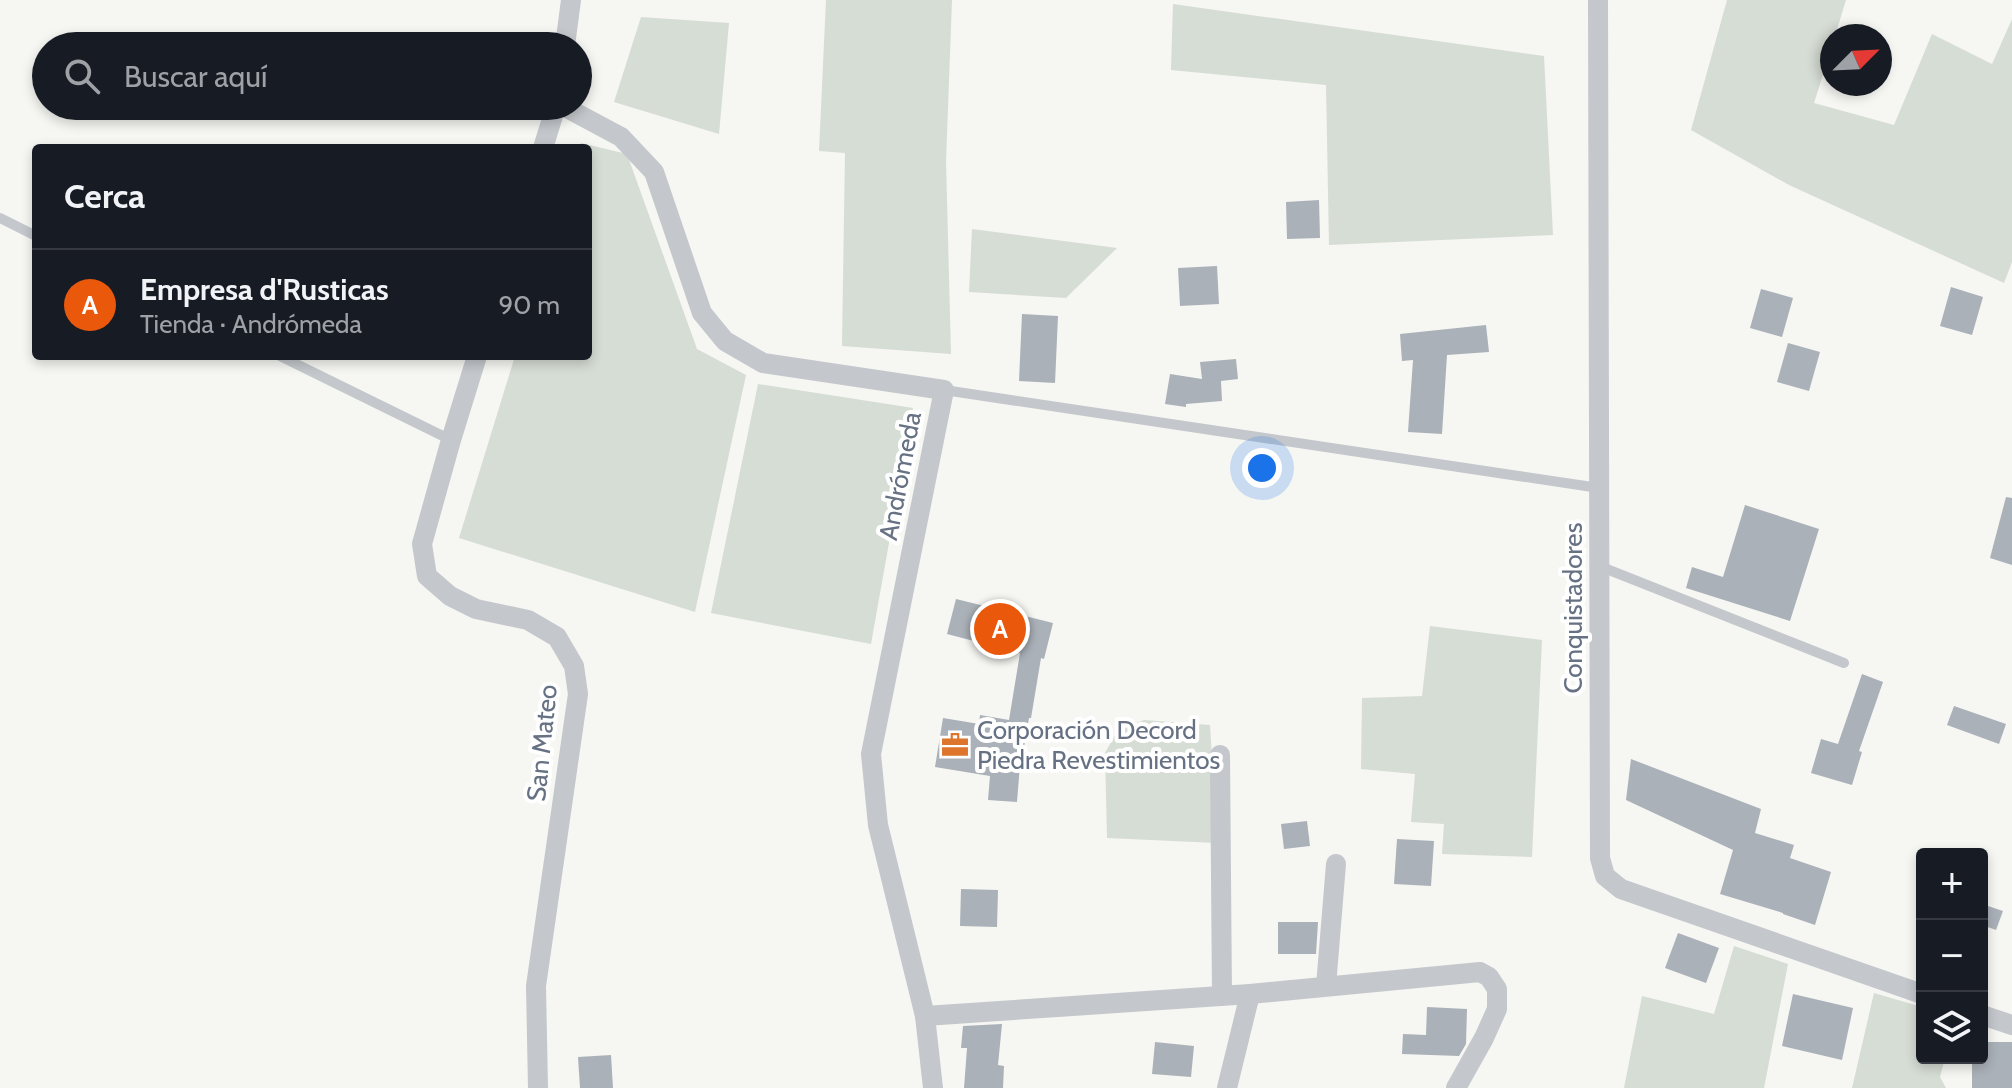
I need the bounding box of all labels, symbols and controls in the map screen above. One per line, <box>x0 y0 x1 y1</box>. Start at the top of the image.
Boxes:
north arrow <box>1820 24 1892 96</box>
search box <box>32 32 592 120</box>
icon: search <box>60 54 104 98</box>
text: Buscar aquí <box>124 58 267 95</box>
text: Cerca <box>64 175 145 217</box>
text: Empresa d'Rusticas <box>140 271 389 308</box>
text: A <box>82 289 98 321</box>
text: 90 m <box>498 289 560 321</box>
text: Tienda · Andrómeda <box>140 308 362 340</box>
street label: Andrómeda <box>872 409 928 543</box>
your location <box>1242 448 1282 488</box>
street label: Conquistadores <box>1557 522 1589 693</box>
pin: A <box>974 599 1026 659</box>
street label: San Mateo <box>520 683 564 803</box>
place label: Corporación Decord Piedra Revestimientos <box>977 714 1221 776</box>
office icon: Corporación Decord Piedra Revestimientos <box>940 730 970 760</box>
map controls <box>1916 848 1988 1064</box>
button: + <box>1916 848 1988 920</box>
button: − <box>1916 920 1988 992</box>
button: layers <box>1916 992 1988 1064</box>

